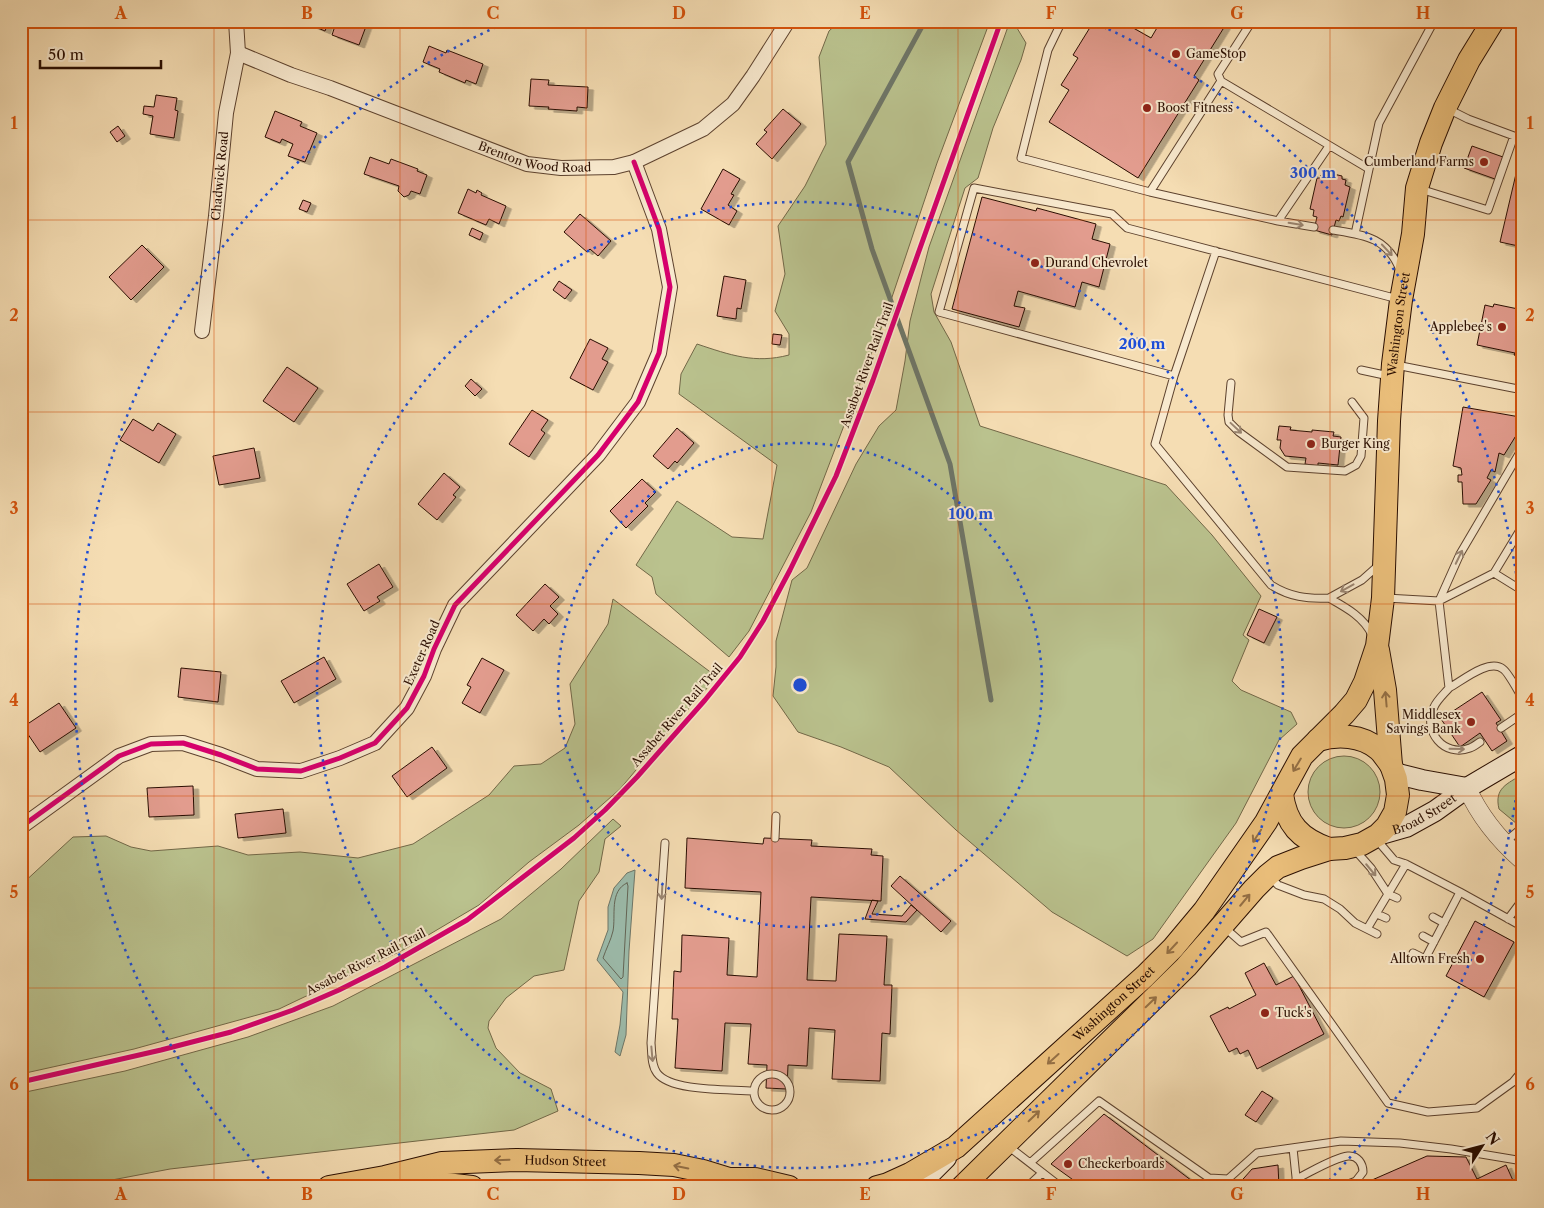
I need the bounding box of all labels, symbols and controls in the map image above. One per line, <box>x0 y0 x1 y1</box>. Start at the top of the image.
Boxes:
text: A <box>114 3 128 23</box>
text: B <box>301 3 313 23</box>
text: C <box>487 3 499 23</box>
text: D <box>672 3 686 23</box>
text: E <box>859 3 871 23</box>
text: F <box>1046 3 1057 23</box>
text: G <box>1230 3 1244 23</box>
text: H <box>1416 3 1430 23</box>
scale bar <box>40 38 161 70</box>
text: 50 m <box>48 45 84 64</box>
place label: GameStop <box>1186 46 1246 61</box>
marker: GameStop <box>1170 48 1182 60</box>
place label: Boost Fitness <box>1157 100 1233 115</box>
marker: Boost Fitness <box>1141 102 1153 114</box>
text: 1 <box>10 113 18 133</box>
text: 1 <box>1526 113 1534 133</box>
street label: Chadwick Road <box>207 130 231 222</box>
street label: Brenton Wood Road <box>476 138 592 175</box>
place label: Cumberland Farms <box>1364 154 1474 169</box>
marker: Cumberland Farms <box>1478 156 1490 168</box>
text: 300 m <box>1290 163 1336 182</box>
one-way arrow <box>1288 220 1304 230</box>
one-way arrow <box>1381 244 1393 256</box>
place label: Durand Chevrolet <box>1045 255 1149 270</box>
marker: Durand Chevrolet <box>1029 257 1041 269</box>
street label: Washington Street <box>1384 270 1413 378</box>
street label: Assabet River Rail Trail <box>837 300 896 430</box>
text: 2 <box>9 305 19 325</box>
text: 2 <box>1525 305 1535 325</box>
place label: Applebee's <box>1429 319 1492 334</box>
marker: Applebee's <box>1496 321 1508 333</box>
text: 200 m <box>1119 334 1165 353</box>
one-way arrow <box>1230 422 1242 434</box>
place label: Burger King <box>1321 436 1390 451</box>
marker: Burger King <box>1305 438 1317 450</box>
text: 3 <box>9 498 19 518</box>
text: 3 <box>1525 498 1535 518</box>
text: 100 m <box>949 504 993 523</box>
one-way arrow <box>1454 549 1464 564</box>
one-way arrow <box>1340 584 1355 594</box>
street label: Exeter Road <box>400 617 443 688</box>
street label: Assabet River Rail Trail <box>627 660 726 770</box>
centre of rings <box>791 676 809 694</box>
text: 4 <box>9 690 19 710</box>
text: 4 <box>1525 690 1535 710</box>
one-way arrow <box>1381 691 1390 707</box>
place label: Middlesex Savings Bank <box>1386 707 1462 736</box>
marker: Middlesex Savings Bank <box>1465 716 1477 728</box>
one-way arrow <box>1449 744 1465 754</box>
one-way arrow <box>1291 757 1301 771</box>
street label: Broad Street <box>1390 790 1460 838</box>
one-way arrow <box>1252 828 1262 842</box>
one-way arrow <box>1365 863 1376 876</box>
text: 5 <box>10 882 19 902</box>
text: 5 <box>1526 882 1535 902</box>
one-way arrow <box>658 883 667 899</box>
one-way arrow <box>1239 893 1250 906</box>
street label: Assabet River Rail Trail <box>303 925 428 999</box>
one-way arrow <box>1166 942 1178 954</box>
place label: Alltown Fresh <box>1389 951 1470 966</box>
marker: Alltown Fresh <box>1474 953 1486 965</box>
street label: Washington Street <box>1069 962 1158 1045</box>
one-way arrow <box>1144 996 1157 1008</box>
place label: Tuck's <box>1275 1005 1312 1020</box>
marker: Tuck's <box>1259 1007 1271 1019</box>
one-way arrow <box>647 1045 657 1061</box>
one-way arrow <box>1047 1053 1060 1065</box>
text: 6 <box>9 1074 19 1094</box>
text: 6 <box>1525 1074 1535 1094</box>
one-way arrow <box>1028 1110 1041 1122</box>
north arrow <box>1456 1120 1506 1170</box>
text: N <box>1482 1128 1503 1149</box>
street label: Hudson Street <box>524 1152 607 1169</box>
one-way arrow <box>494 1156 510 1165</box>
place label: Checkerboards <box>1078 1156 1164 1171</box>
marker: Checkerboards <box>1062 1158 1074 1170</box>
one-way arrow <box>674 1161 690 1171</box>
text: A <box>114 1184 128 1204</box>
text: B <box>301 1184 313 1204</box>
text: C <box>487 1184 499 1204</box>
text: D <box>672 1184 686 1204</box>
text: E <box>859 1184 871 1204</box>
text: F <box>1046 1184 1057 1204</box>
text: G <box>1230 1184 1244 1204</box>
text: H <box>1416 1184 1430 1204</box>

